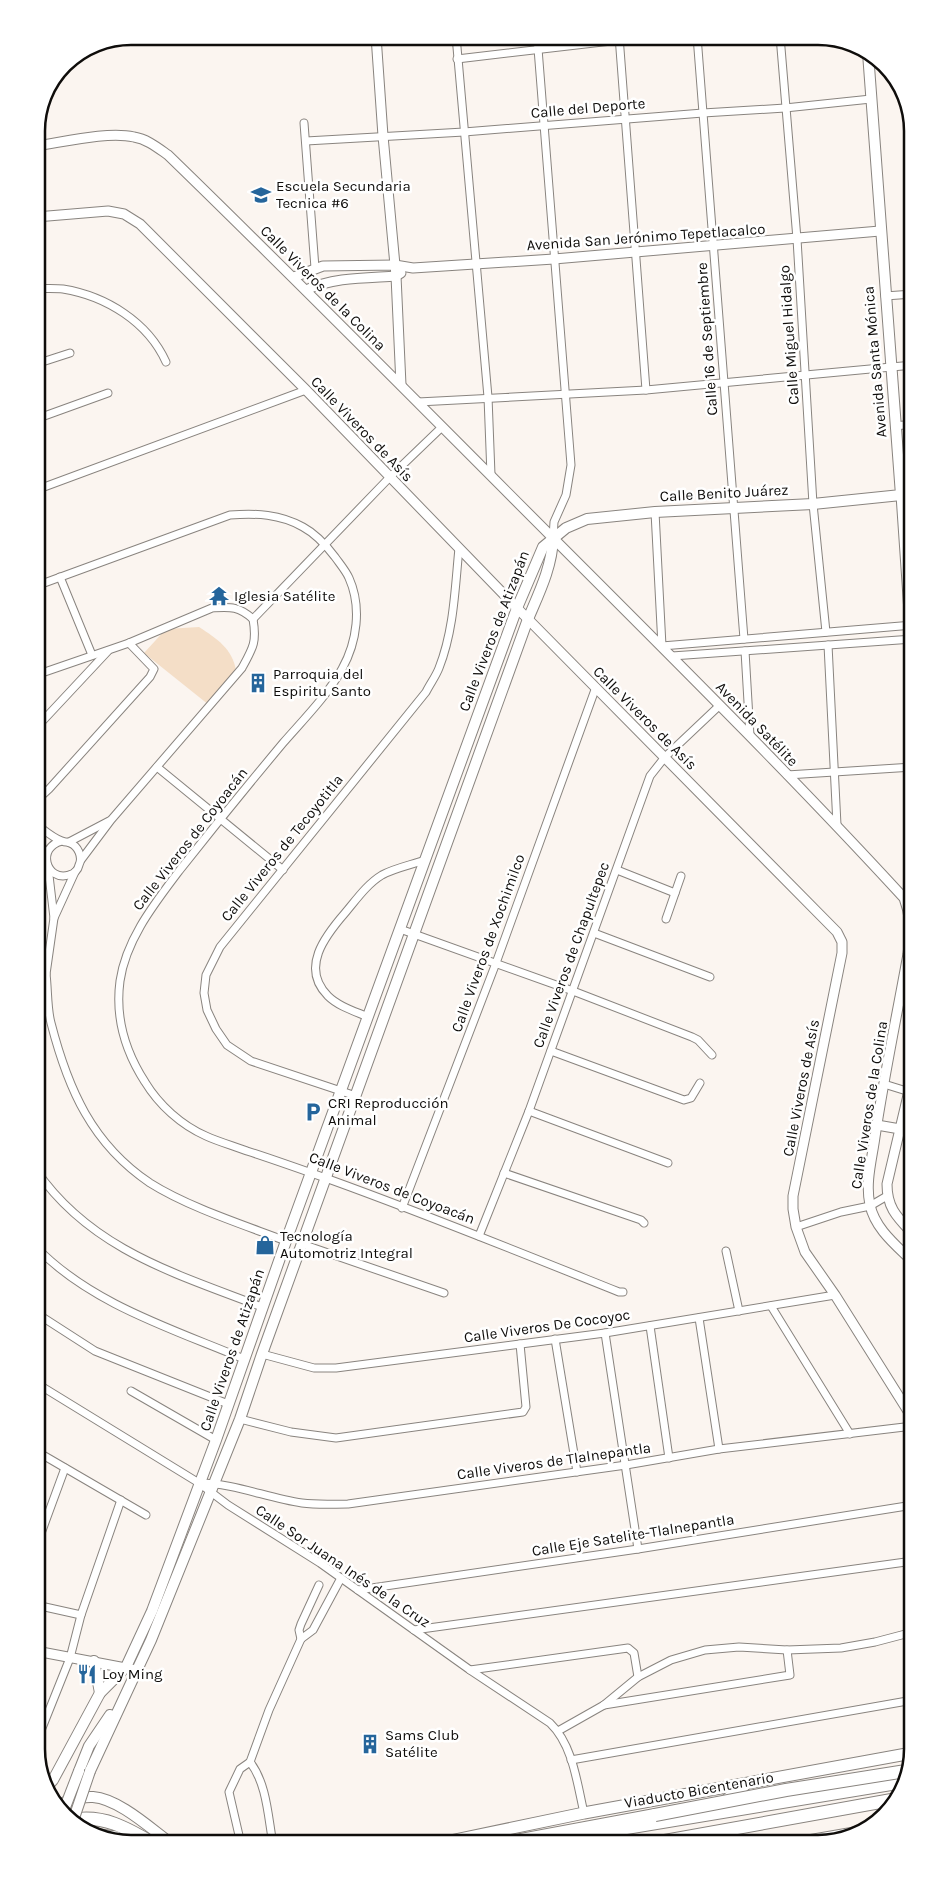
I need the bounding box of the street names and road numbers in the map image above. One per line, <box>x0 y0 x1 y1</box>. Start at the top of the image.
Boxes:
street label: Calle del Deporte <box>530 94 646 122</box>
street label: Avenida San Jerónimo Tepetlacalco <box>526 220 766 254</box>
street label: Calle Viveros de la Colina <box>257 222 389 354</box>
street label: Calle 16 de Septiembre <box>693 262 721 416</box>
street label: Calle Miguel Hidalgo <box>775 265 803 405</box>
street label: Avenida Santa Mónica <box>859 285 891 439</box>
street label: Calle Viveros de Asís <box>307 373 417 485</box>
street label: Calle Benito Juárez <box>659 481 789 505</box>
street label: Calle Viveros de Atizapán <box>455 548 533 714</box>
street label: Calle Viveros de Asís <box>589 662 701 774</box>
street label: Avenida Satélite <box>712 678 802 770</box>
street label: Calle Viveros de Coyoacán <box>129 764 251 914</box>
street label: Calle Viveros de Tecoyotitla <box>217 771 347 925</box>
street label: Calle Viveros de Xochimilco <box>447 851 529 1035</box>
street label: Calle Viveros de Chapultepec <box>529 860 613 1050</box>
street label: Calle Viveros de Asís <box>779 1018 823 1158</box>
street label: Calle Viveros de la Colina <box>847 1020 891 1190</box>
street label: Calle Viveros de Coyoacán <box>306 1148 478 1228</box>
street label: Calle Viveros de Atizapán <box>196 1266 268 1434</box>
street label: Calle Viveros De Cocoyoc <box>463 1305 631 1347</box>
street label: Calle Viveros de Tlalnepantla <box>456 1438 652 1484</box>
street label: Calle Sor Juana Inés de la Cruz <box>252 1501 434 1631</box>
street label: Calle Eje Satelite-Tlalnepantla <box>531 1510 735 1560</box>
street label: Viaducto Bicentenario <box>623 1768 775 1812</box>

